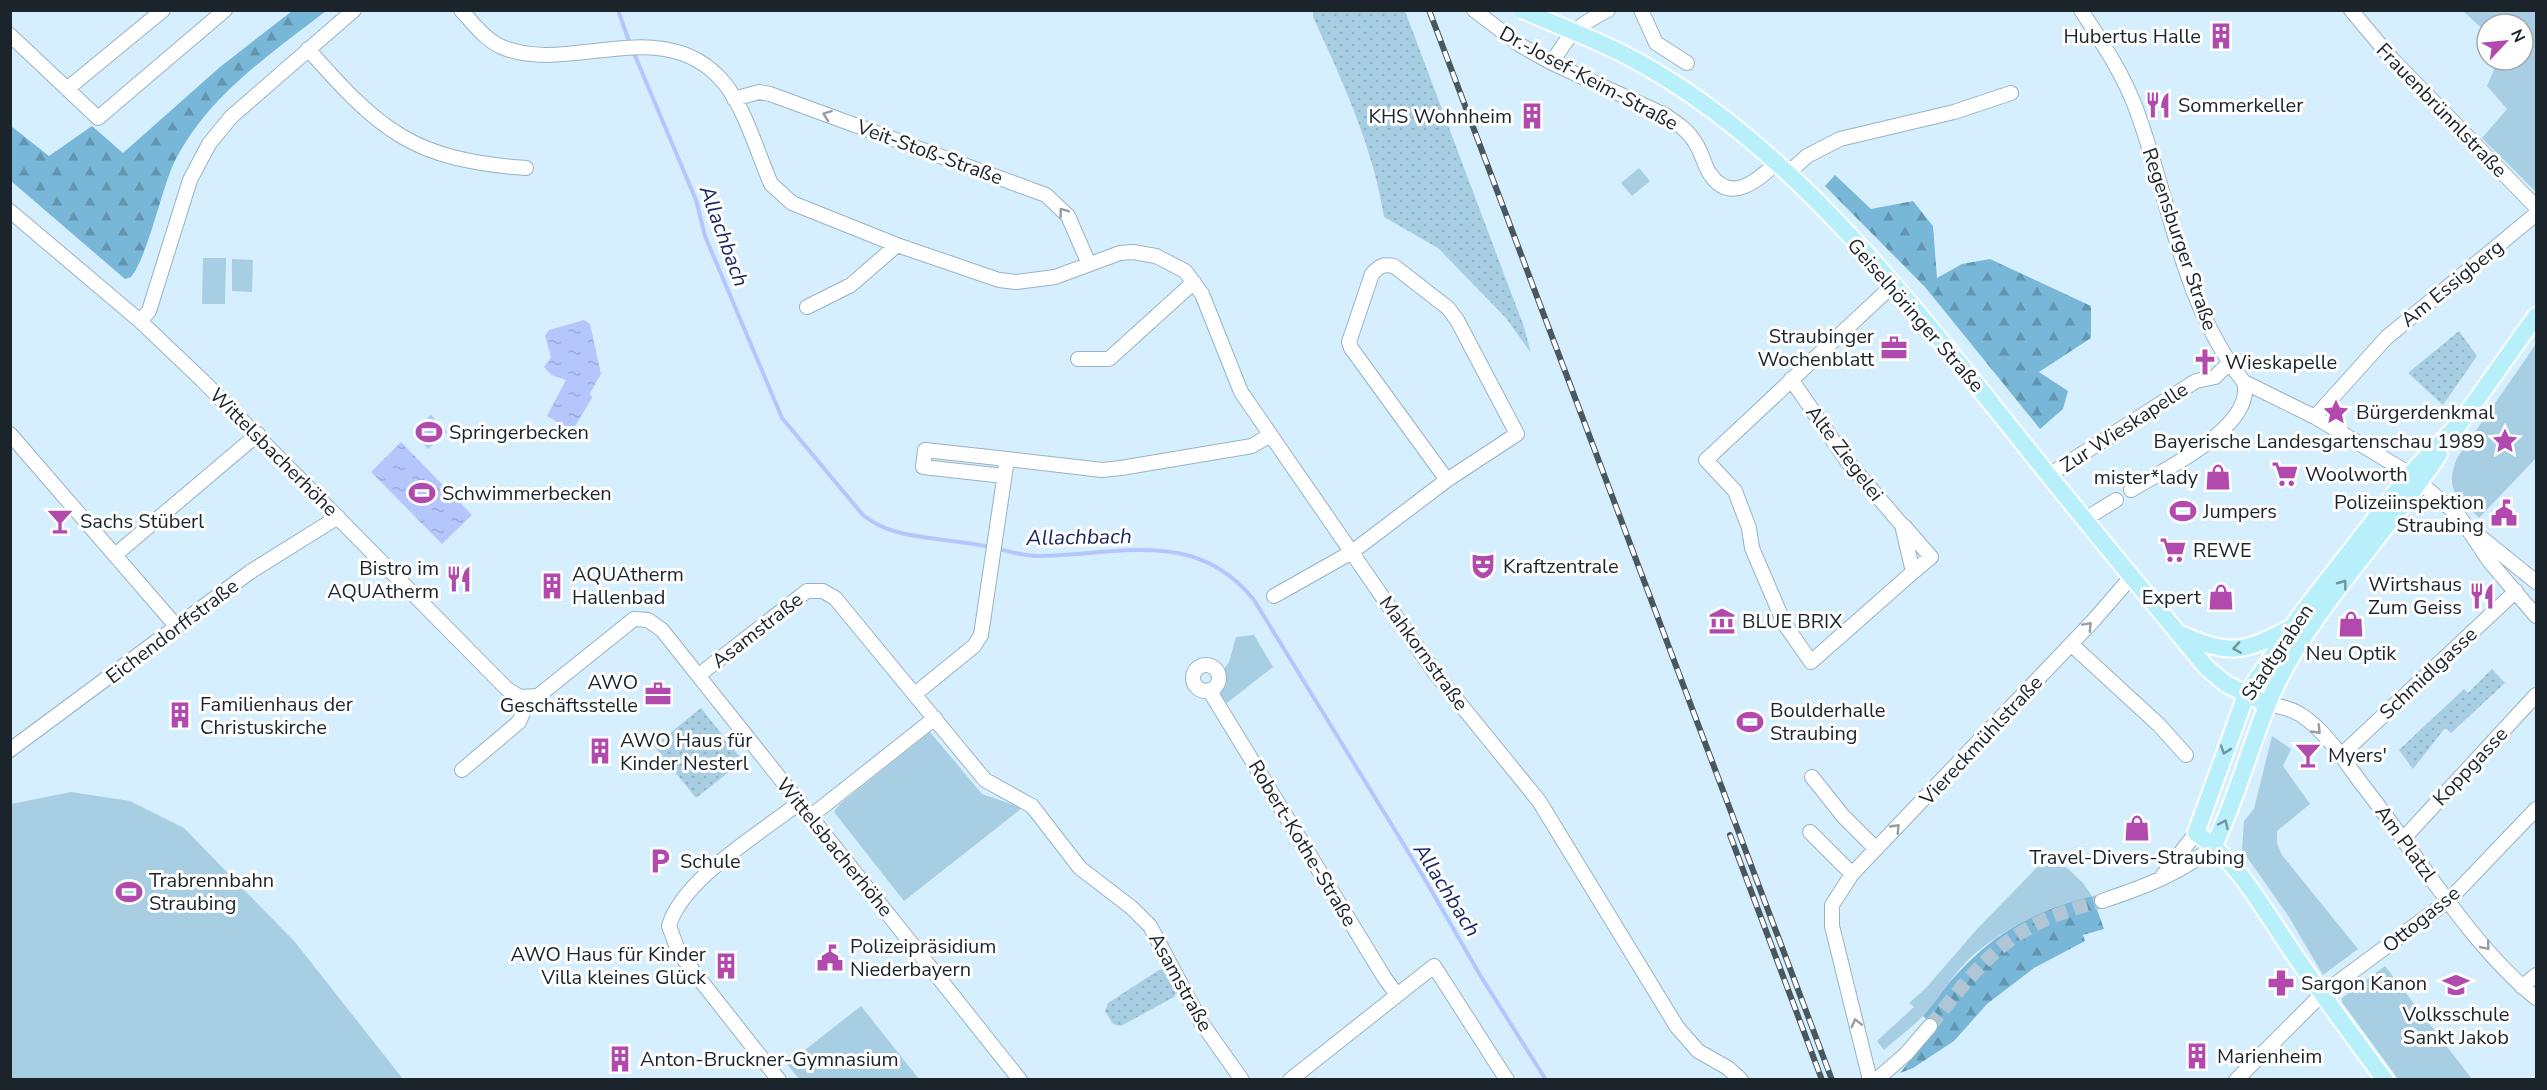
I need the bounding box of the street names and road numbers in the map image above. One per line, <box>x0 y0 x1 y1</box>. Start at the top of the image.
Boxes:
street label: Dr.-Josef-Keim-Straße <box>1495 20 1683 137</box>
street label: Frauenbrünnlstraße <box>2370 37 2513 184</box>
street label: Veit-Stoß-Straße <box>852 113 1006 191</box>
street label: Regensburger Straße <box>2136 144 2223 334</box>
street label: Geiselhöringer Straße <box>1841 232 1990 398</box>
street label: Am Essigberg <box>2395 234 2509 333</box>
street label: Zur Wieskapelle <box>2055 376 2193 479</box>
street label: Wittelsbacherhöhe <box>203 382 344 523</box>
street label: Alte Ziegelei <box>1800 400 1890 507</box>
street label: Eichendorffstraße <box>101 573 244 690</box>
street label: Asamstraße <box>706 586 809 675</box>
street label: Mahkornstraße <box>1373 591 1474 716</box>
street label: Stadtgraben <box>2235 599 2320 706</box>
street label: Schmidlgasse <box>2374 621 2483 726</box>
street label: Viereckmühlstraße <box>1913 669 2049 812</box>
street label: Koppgasse <box>2427 721 2514 812</box>
street label: Robert-Kothe-Straße <box>1242 755 1363 932</box>
street label: Wittelsbacherhöhe <box>770 772 899 922</box>
street label: Am Platzl <box>2369 800 2442 887</box>
street label: Ottogasse <box>2377 880 2466 959</box>
street label: Asamstraße <box>1142 928 1219 1036</box>

